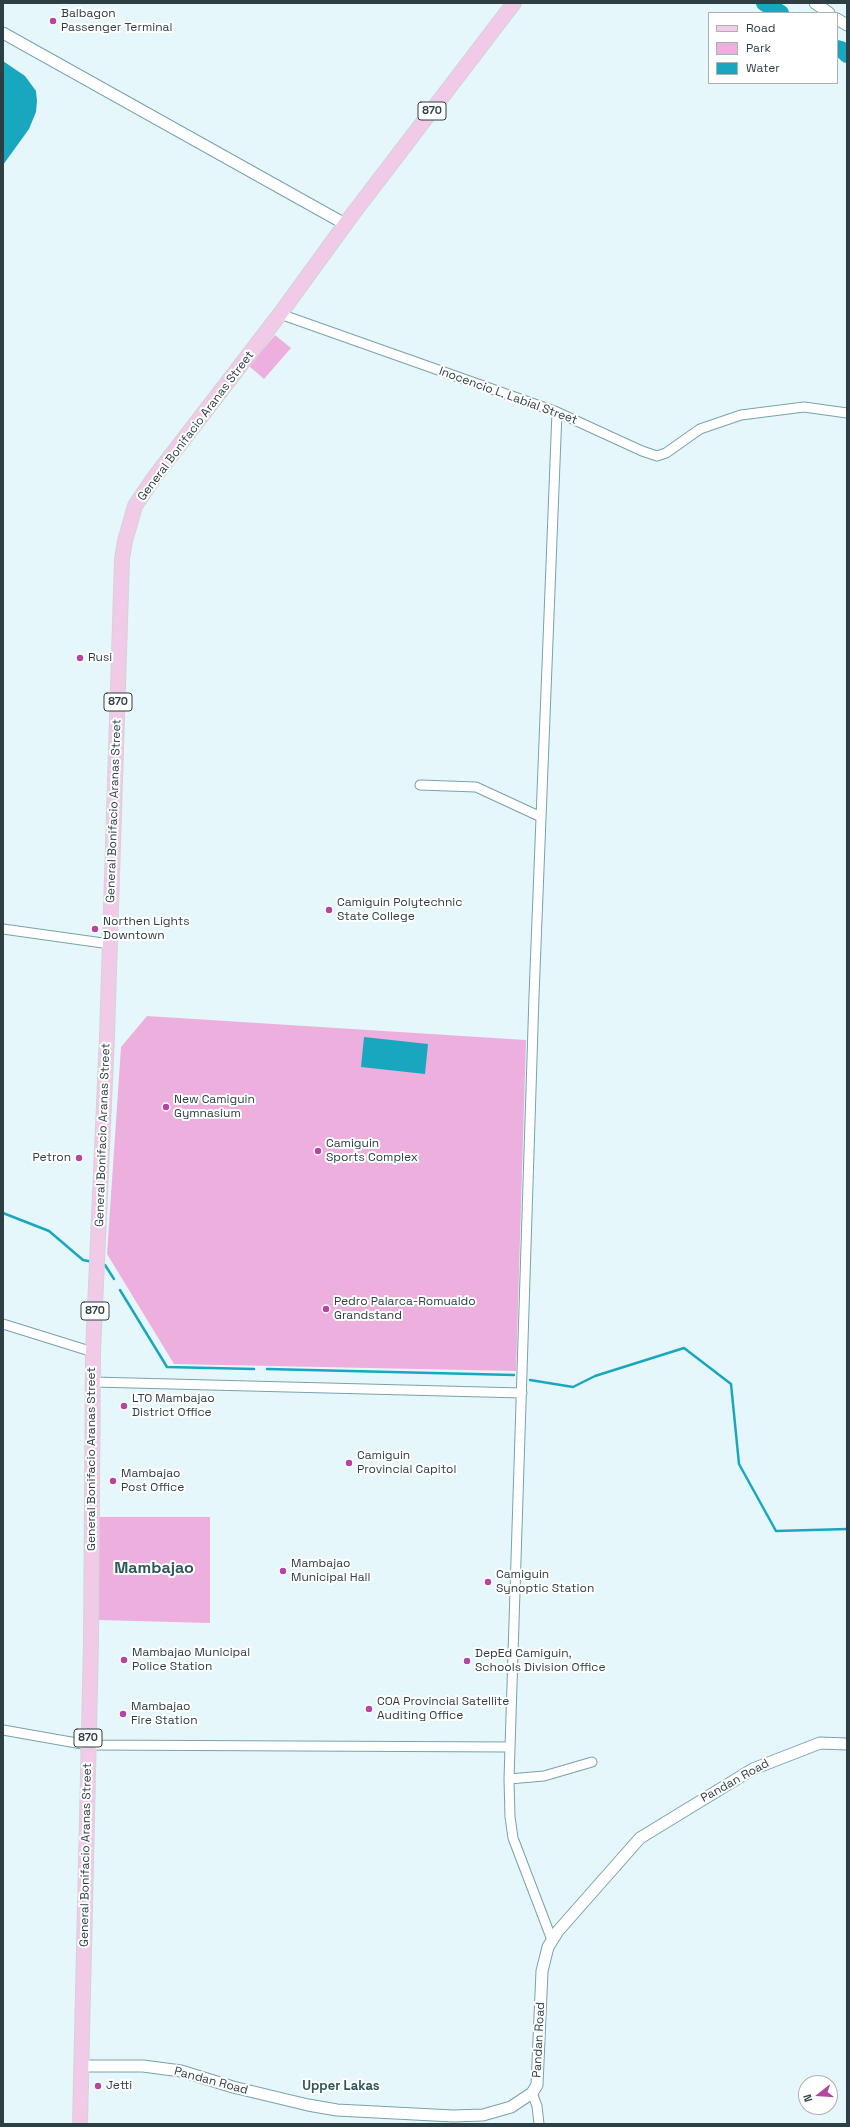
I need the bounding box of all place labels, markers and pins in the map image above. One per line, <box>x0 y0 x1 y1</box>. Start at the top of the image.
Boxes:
place label: Balbagon Passenger Terminal <box>61 7 172 35</box>
marker: Balbagon Passenger Terminal <box>48 16 58 26</box>
place label: Rusi <box>88 651 112 665</box>
marker: Rusi <box>75 653 85 663</box>
place label: Camiguin Polytechnic State College <box>337 896 462 924</box>
marker: Camiguin Polytechnic State College <box>324 905 334 915</box>
place label: Northen Lights Downtown <box>103 915 190 943</box>
marker: Northen Lights Downtown <box>90 924 100 934</box>
place label: New Camiguin Gymnasium <box>174 1093 255 1121</box>
marker: New Camiguin Gymnasium <box>161 1102 171 1112</box>
place label: Camiguin Sports Complex <box>326 1137 418 1165</box>
marker: Camiguin Sports Complex <box>313 1146 323 1156</box>
place label: Petron <box>33 1151 71 1165</box>
marker: Petron <box>74 1153 84 1163</box>
place label: Pedro Palarca-Romualdo Grandstand <box>334 1295 476 1323</box>
marker: Pedro Palarca-Romualdo Grandstand <box>321 1304 331 1314</box>
place label: LTO Mambajao District Office <box>132 1392 215 1420</box>
marker: LTO Mambajao District Office <box>119 1401 129 1411</box>
place label: Camiguin Provincial Capitol <box>357 1449 456 1477</box>
marker: Camiguin Provincial Capitol <box>344 1458 354 1468</box>
place label: Mambajao Post Office <box>121 1467 184 1495</box>
marker: Mambajao Post Office <box>108 1476 118 1486</box>
place label: Mambajao Municipal Hall <box>291 1557 370 1585</box>
marker: Mambajao Municipal Hall <box>278 1566 288 1576</box>
place label: Camiguin Synoptic Station <box>496 1568 594 1596</box>
marker: Camiguin Synoptic Station <box>483 1577 493 1587</box>
place label: Mambajao Municipal Police Station <box>132 1646 250 1674</box>
place label: DepEd Camiguin, Schools Division Office <box>475 1647 606 1675</box>
marker: Mambajao Municipal Police Station <box>119 1655 129 1665</box>
marker: DepEd Camiguin, Schools Division Office <box>462 1656 472 1666</box>
place label: COA Provincial Satellite Auditing Office <box>377 1695 509 1723</box>
place label: Mambajao Fire Station <box>131 1700 198 1728</box>
marker: COA Provincial Satellite Auditing Office <box>364 1704 374 1714</box>
marker: Mambajao Fire Station <box>118 1709 128 1719</box>
place label: Jetti <box>106 2079 132 2093</box>
marker: Jetti <box>93 2081 103 2091</box>

